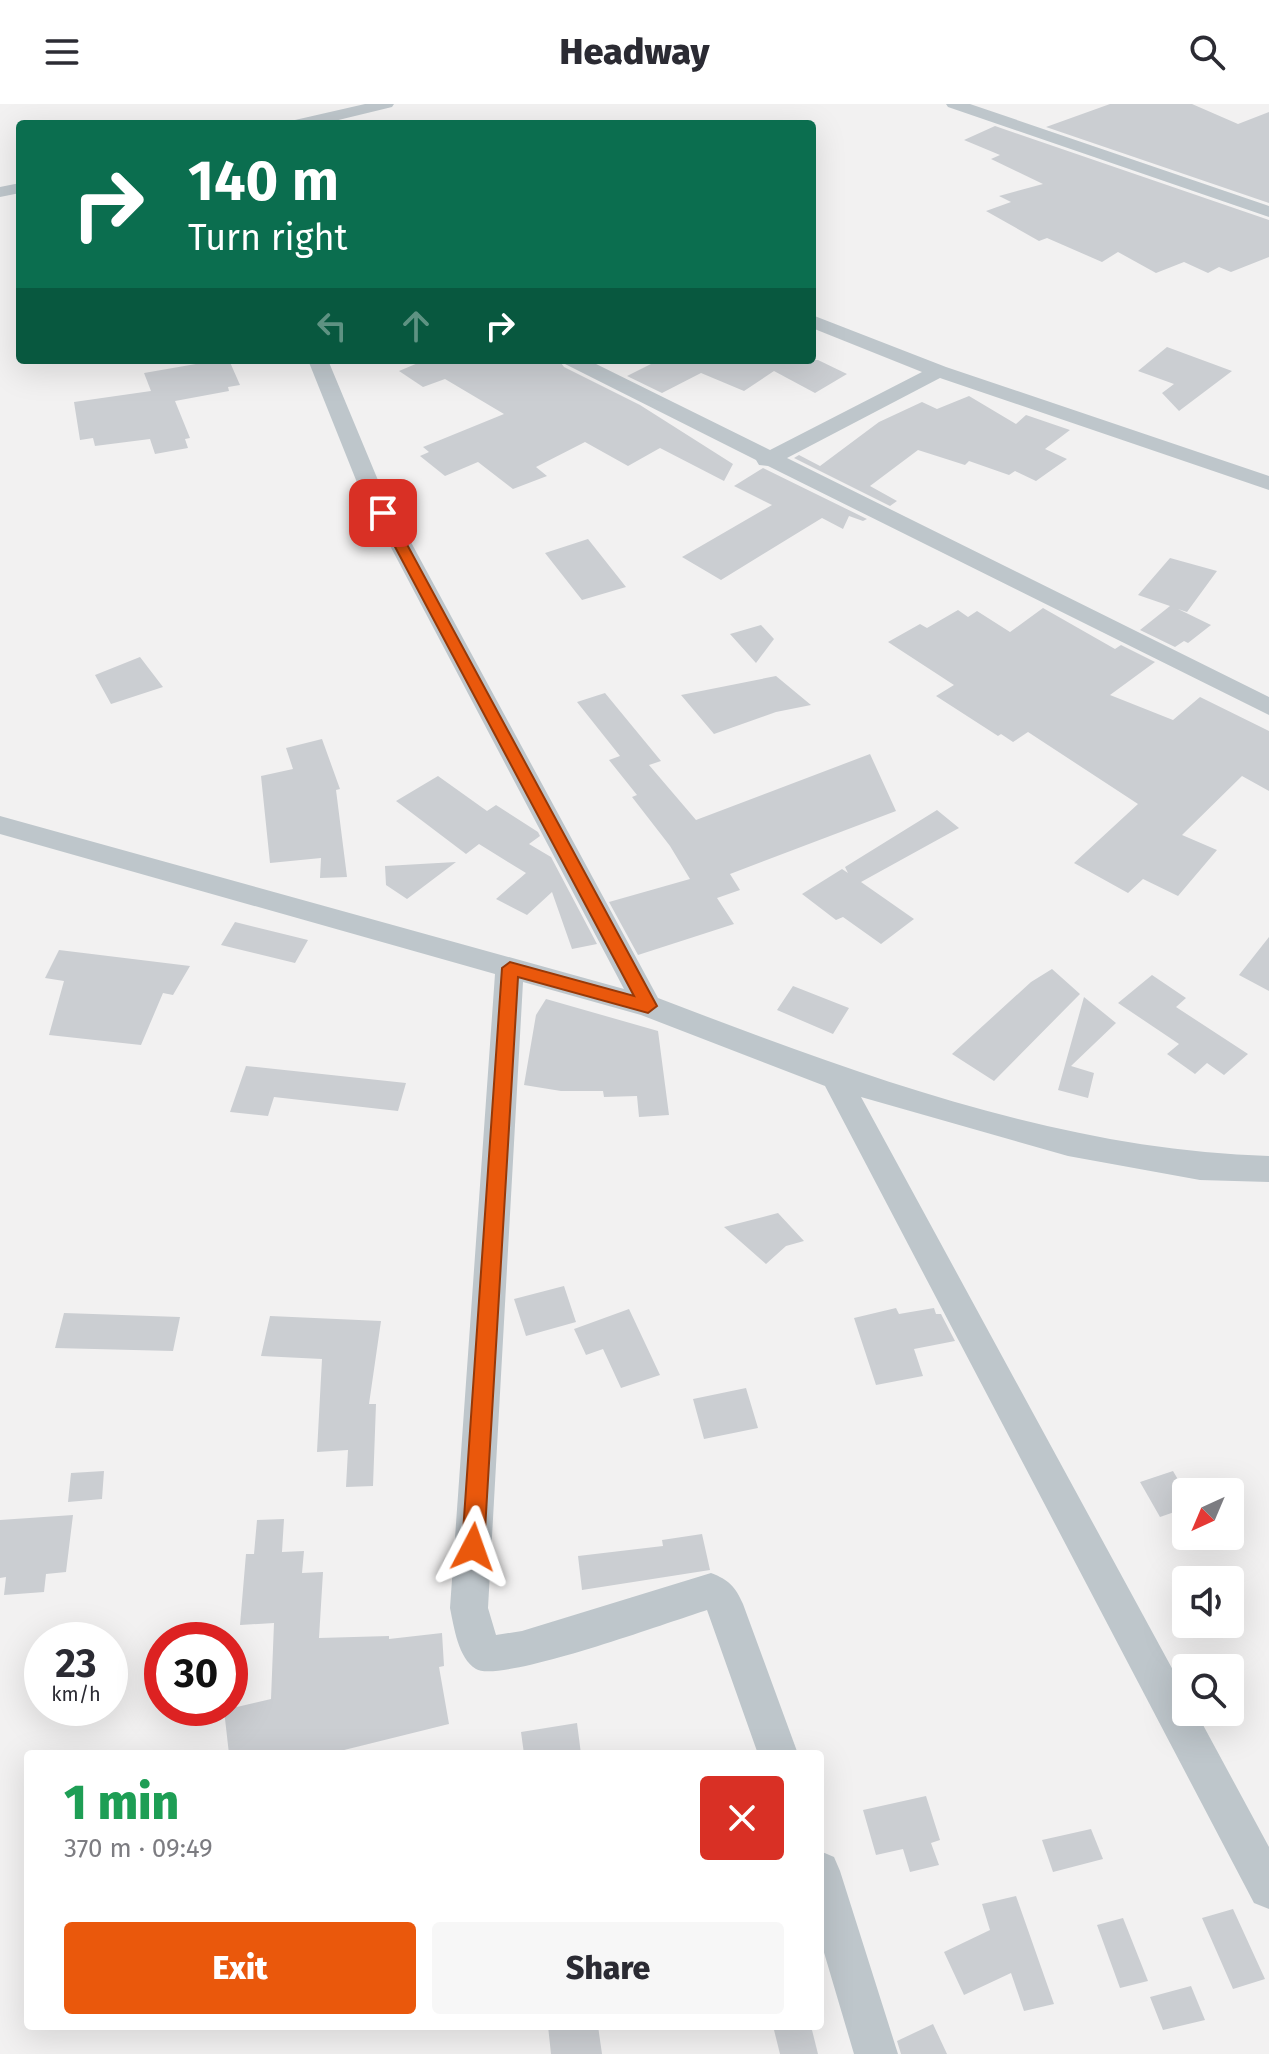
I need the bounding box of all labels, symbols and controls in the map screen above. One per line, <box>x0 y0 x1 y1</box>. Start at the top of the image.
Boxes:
icon: menu <box>40 30 84 74</box>
text: Headway <box>560 30 709 74</box>
icon: search <box>1185 30 1229 74</box>
text: 140 m <box>188 148 339 215</box>
icon: right <box>56 152 160 256</box>
text: Turn right <box>188 216 348 260</box>
icon: left <box>310 304 354 348</box>
icon: ahead <box>394 304 438 348</box>
icon: right <box>478 304 522 348</box>
pin <box>349 479 417 547</box>
icon: arrive <box>361 491 405 535</box>
north arrow <box>1172 1478 1244 1550</box>
map controls <box>1172 1478 1244 1726</box>
position arrow <box>431 1505 515 1589</box>
button: sound <box>1172 1566 1244 1638</box>
speed limit sign: 30 <box>144 1622 248 1726</box>
text: 23 <box>55 1640 97 1688</box>
button: search <box>1172 1654 1244 1726</box>
text: km/h <box>51 1682 101 1706</box>
text: 1 min <box>64 1774 179 1832</box>
button: close <box>700 1776 784 1860</box>
text: 370 m · 09:49 <box>64 1833 213 1864</box>
button: Exit <box>64 1922 416 2014</box>
button: Share <box>432 1922 784 2014</box>

